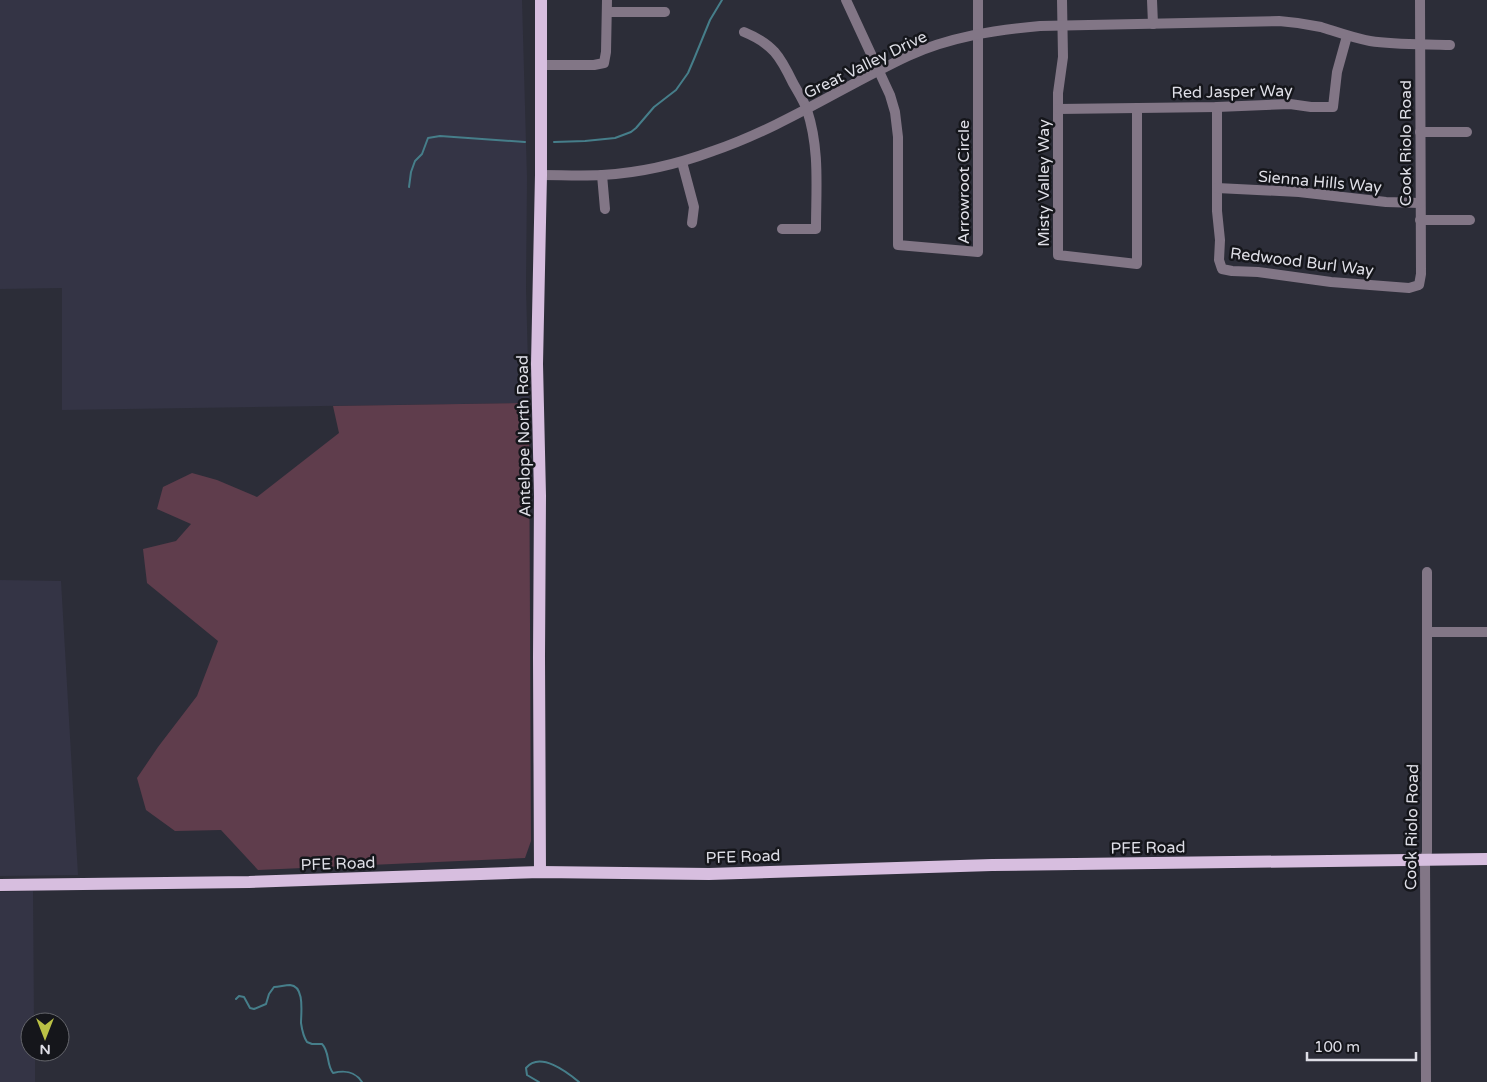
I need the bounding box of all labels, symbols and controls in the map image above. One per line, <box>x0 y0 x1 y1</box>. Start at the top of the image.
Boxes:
street label: Great Valley Drive <box>801 26 930 103</box>
street label: Cook Riolo Road <box>1396 80 1416 206</box>
street label: Red Jasper Way <box>1171 81 1293 103</box>
street label: Misty Valley Way <box>1034 119 1054 247</box>
street label: Arrowroot Circle <box>954 120 974 244</box>
street label: Sienna Hills Way <box>1257 167 1383 197</box>
street label: Redwood Burl Way <box>1229 243 1375 281</box>
street label: Antelope North Road <box>513 355 535 517</box>
street label: Cook Riolo Road <box>1401 764 1423 890</box>
street label: PFE Road <box>1110 837 1186 859</box>
street label: PFE Road <box>705 846 781 868</box>
street label: PFE Road <box>300 853 376 875</box>
north arrow <box>20 1012 70 1062</box>
scale bar <box>1307 1030 1416 1062</box>
text: 100 m <box>1314 1038 1360 1056</box>
text: N <box>39 1041 51 1058</box>

